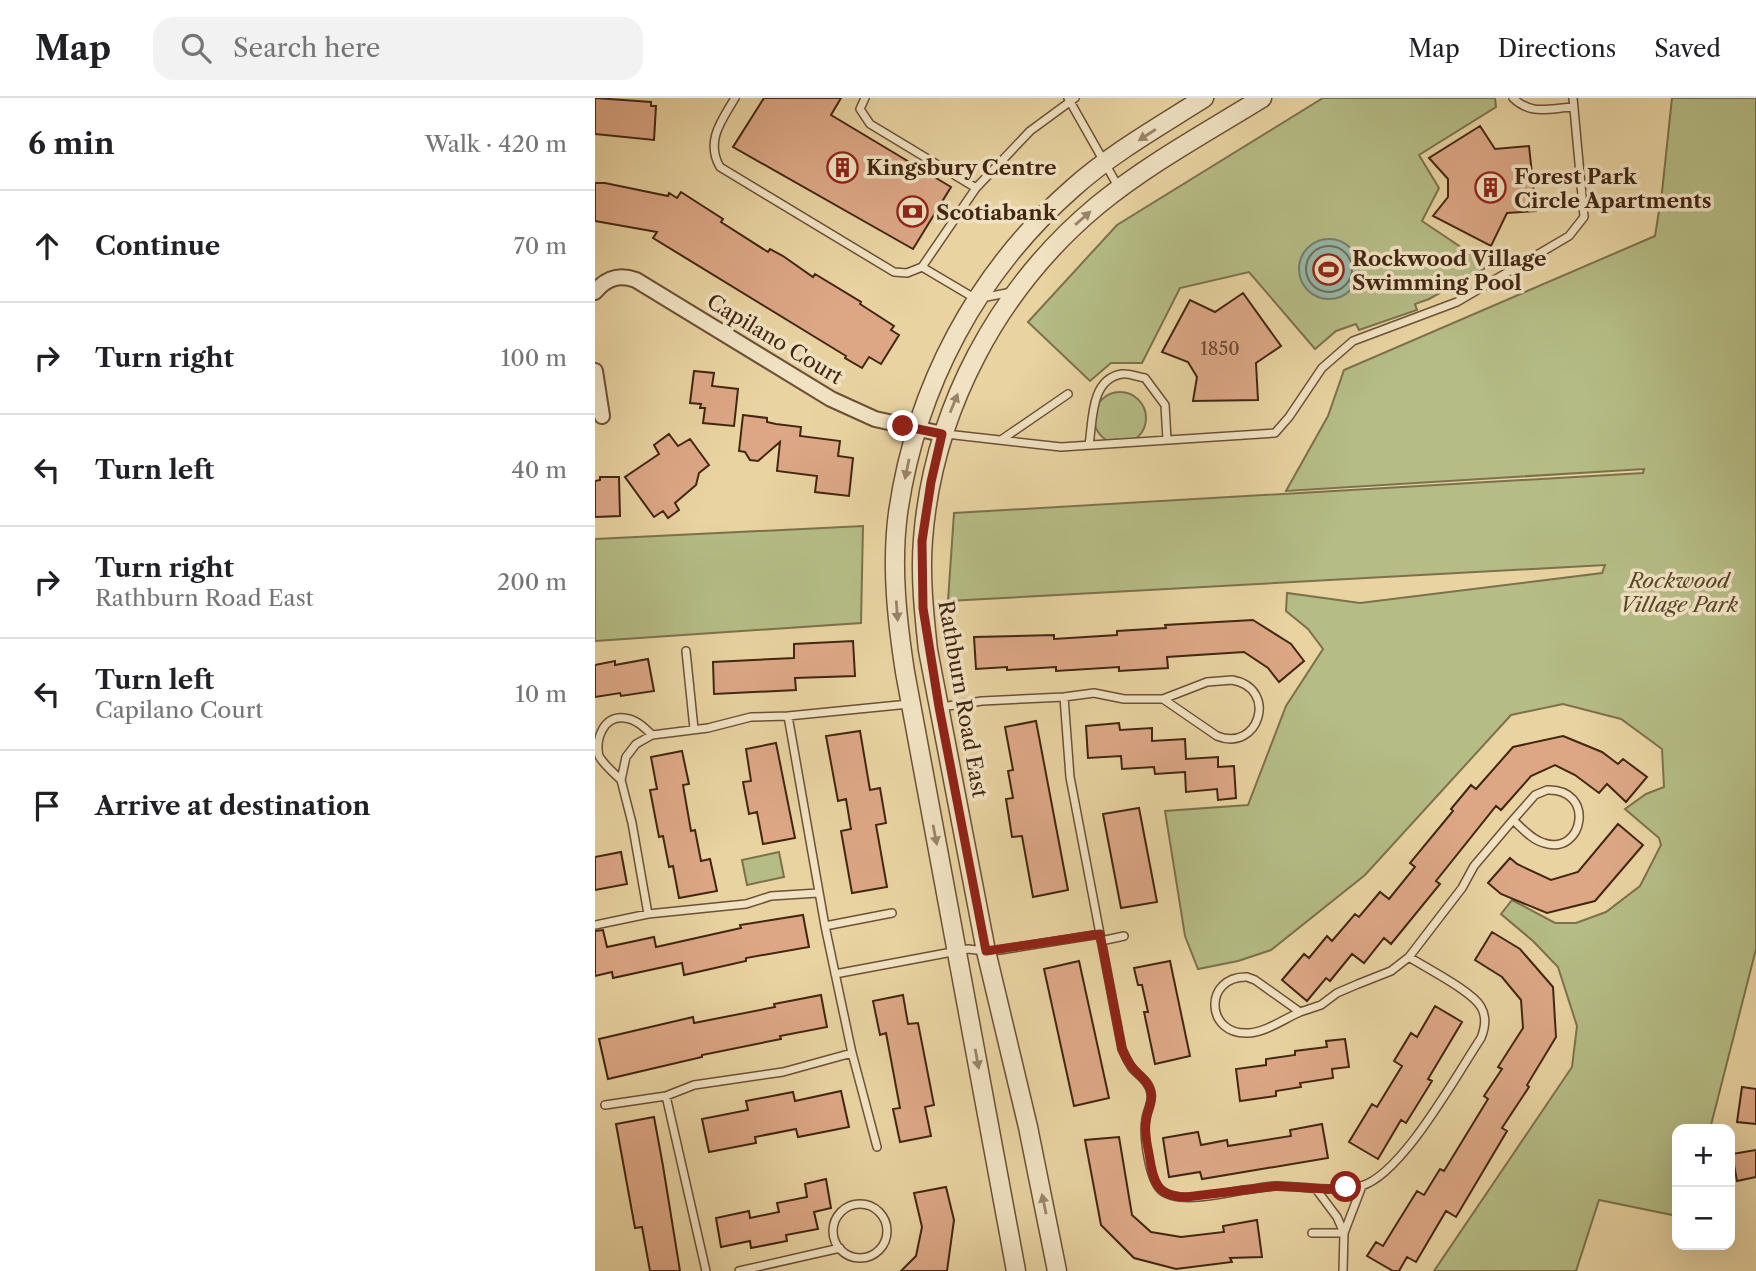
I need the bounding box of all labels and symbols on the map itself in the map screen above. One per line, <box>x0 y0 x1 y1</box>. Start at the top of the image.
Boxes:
one-way arrow <box>1137 128 1157 141</box>
building icon: Kingsbury Centre <box>826 150 860 184</box>
place label: Kingsbury Centre <box>866 155 1057 180</box>
place label: Forest Park Circle Apartments <box>1514 164 1712 213</box>
building icon: Forest Park Circle Apartments <box>1474 171 1508 205</box>
bank icon: Scotiabank <box>896 195 930 229</box>
place label: Scotiabank <box>936 200 1058 225</box>
one-way arrow <box>1075 211 1092 226</box>
place label: Rockwood Village Swimming Pool <box>1352 246 1547 295</box>
sports icon: Rockwood Village Swimming Pool <box>1312 253 1346 287</box>
street label: Capilano Court <box>703 289 848 390</box>
house number: 1850 <box>1200 338 1240 360</box>
one-way arrow <box>948 393 960 413</box>
route end <box>887 410 918 441</box>
one-way arrow <box>902 458 913 480</box>
park label: Rockwood Village Park <box>1620 568 1738 617</box>
street label: Rathburn Road East <box>933 598 993 800</box>
one-way arrow <box>892 600 903 622</box>
one-way arrow <box>930 824 941 846</box>
one-way arrow <box>971 1048 982 1070</box>
route start <box>1330 1171 1361 1202</box>
one-way arrow <box>1039 1193 1050 1215</box>

